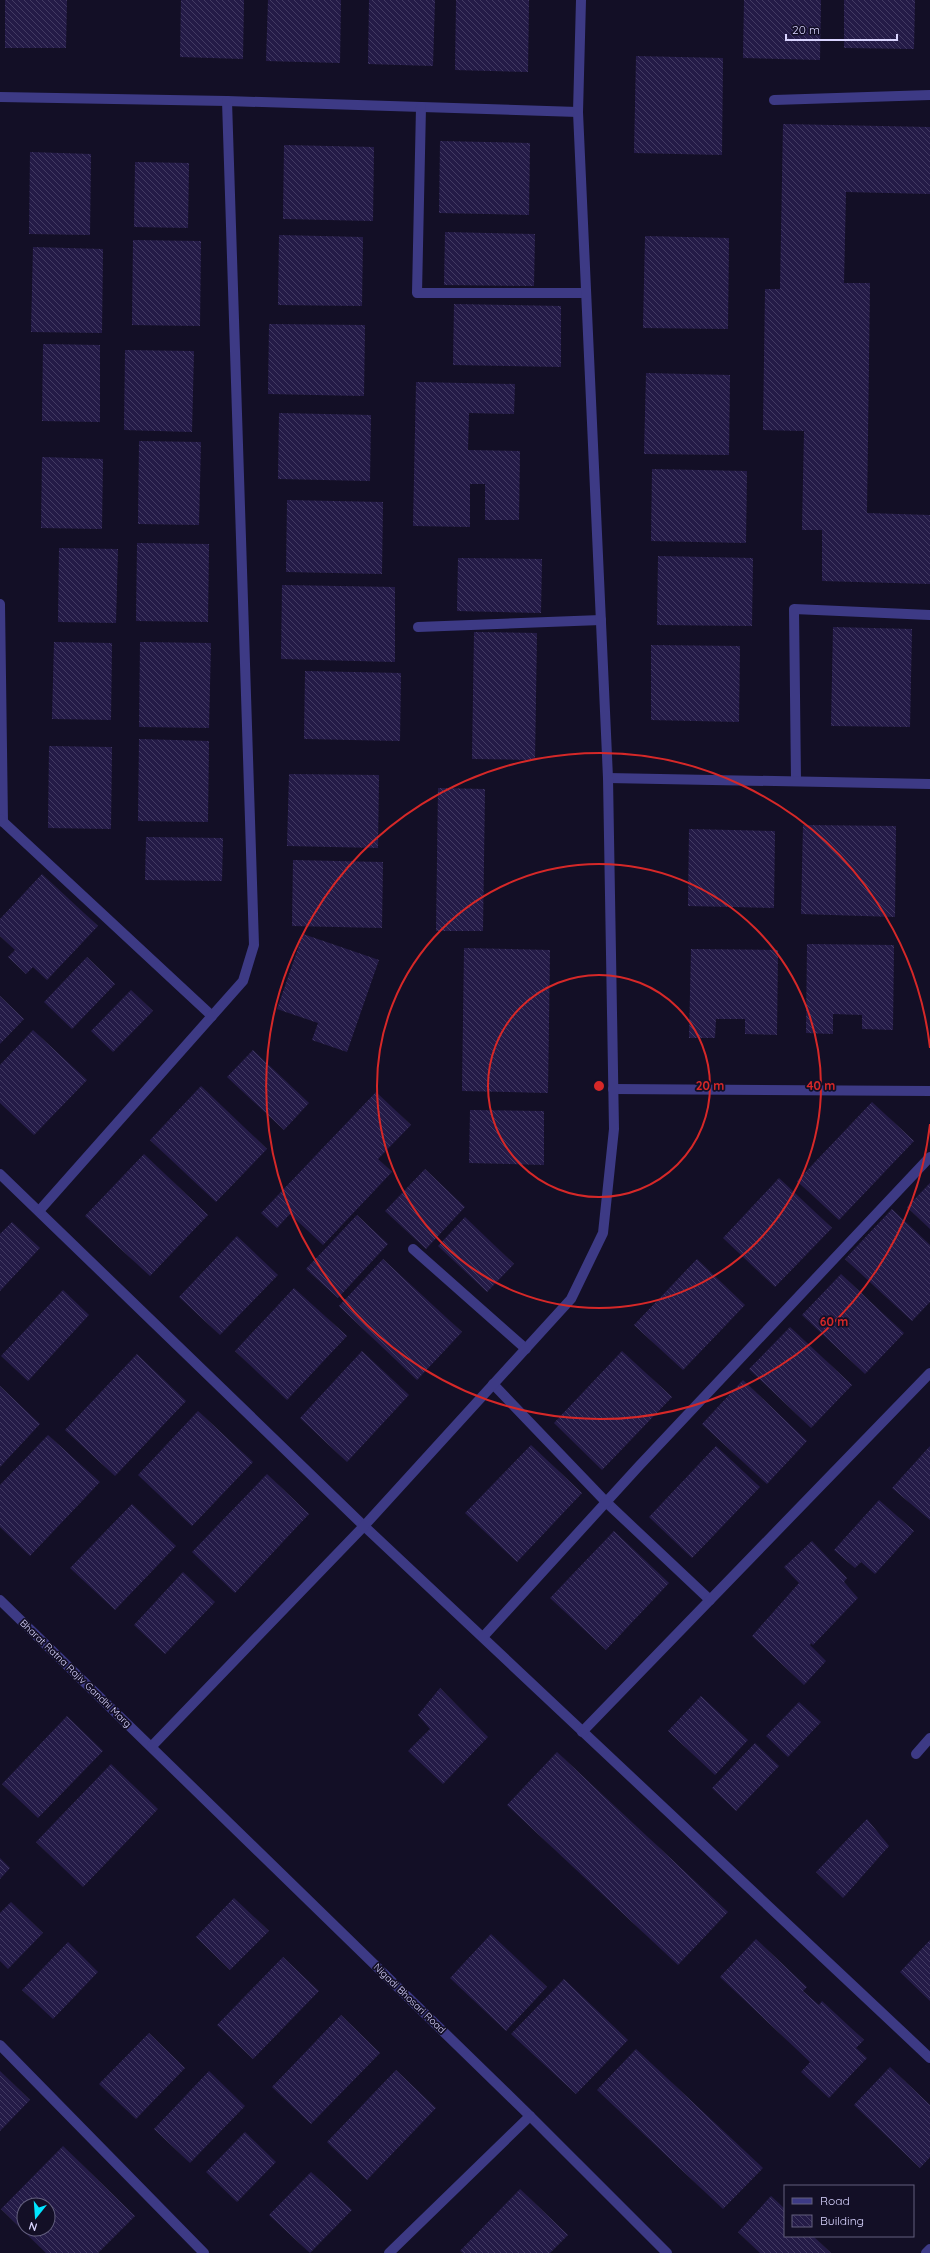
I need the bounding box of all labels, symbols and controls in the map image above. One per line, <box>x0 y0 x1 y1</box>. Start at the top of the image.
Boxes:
scale bar <box>786 16 897 42</box>
text: 20 m <box>792 22 820 37</box>
text: 20 m <box>696 1078 724 1093</box>
text: 40 m <box>807 1078 835 1093</box>
centre of rings <box>592 1079 606 1093</box>
text: 60 m <box>820 1314 848 1329</box>
street label: Bharat Ratna Rajiv Gandhi Marg <box>17 1616 134 1730</box>
street label: Nigadi Bhosari Road <box>371 1961 448 2036</box>
legend <box>784 2185 914 2237</box>
text: Road <box>820 2193 850 2208</box>
north arrow <box>16 2197 56 2237</box>
text: Building <box>820 2213 864 2228</box>
text: N <box>27 2219 39 2234</box>

